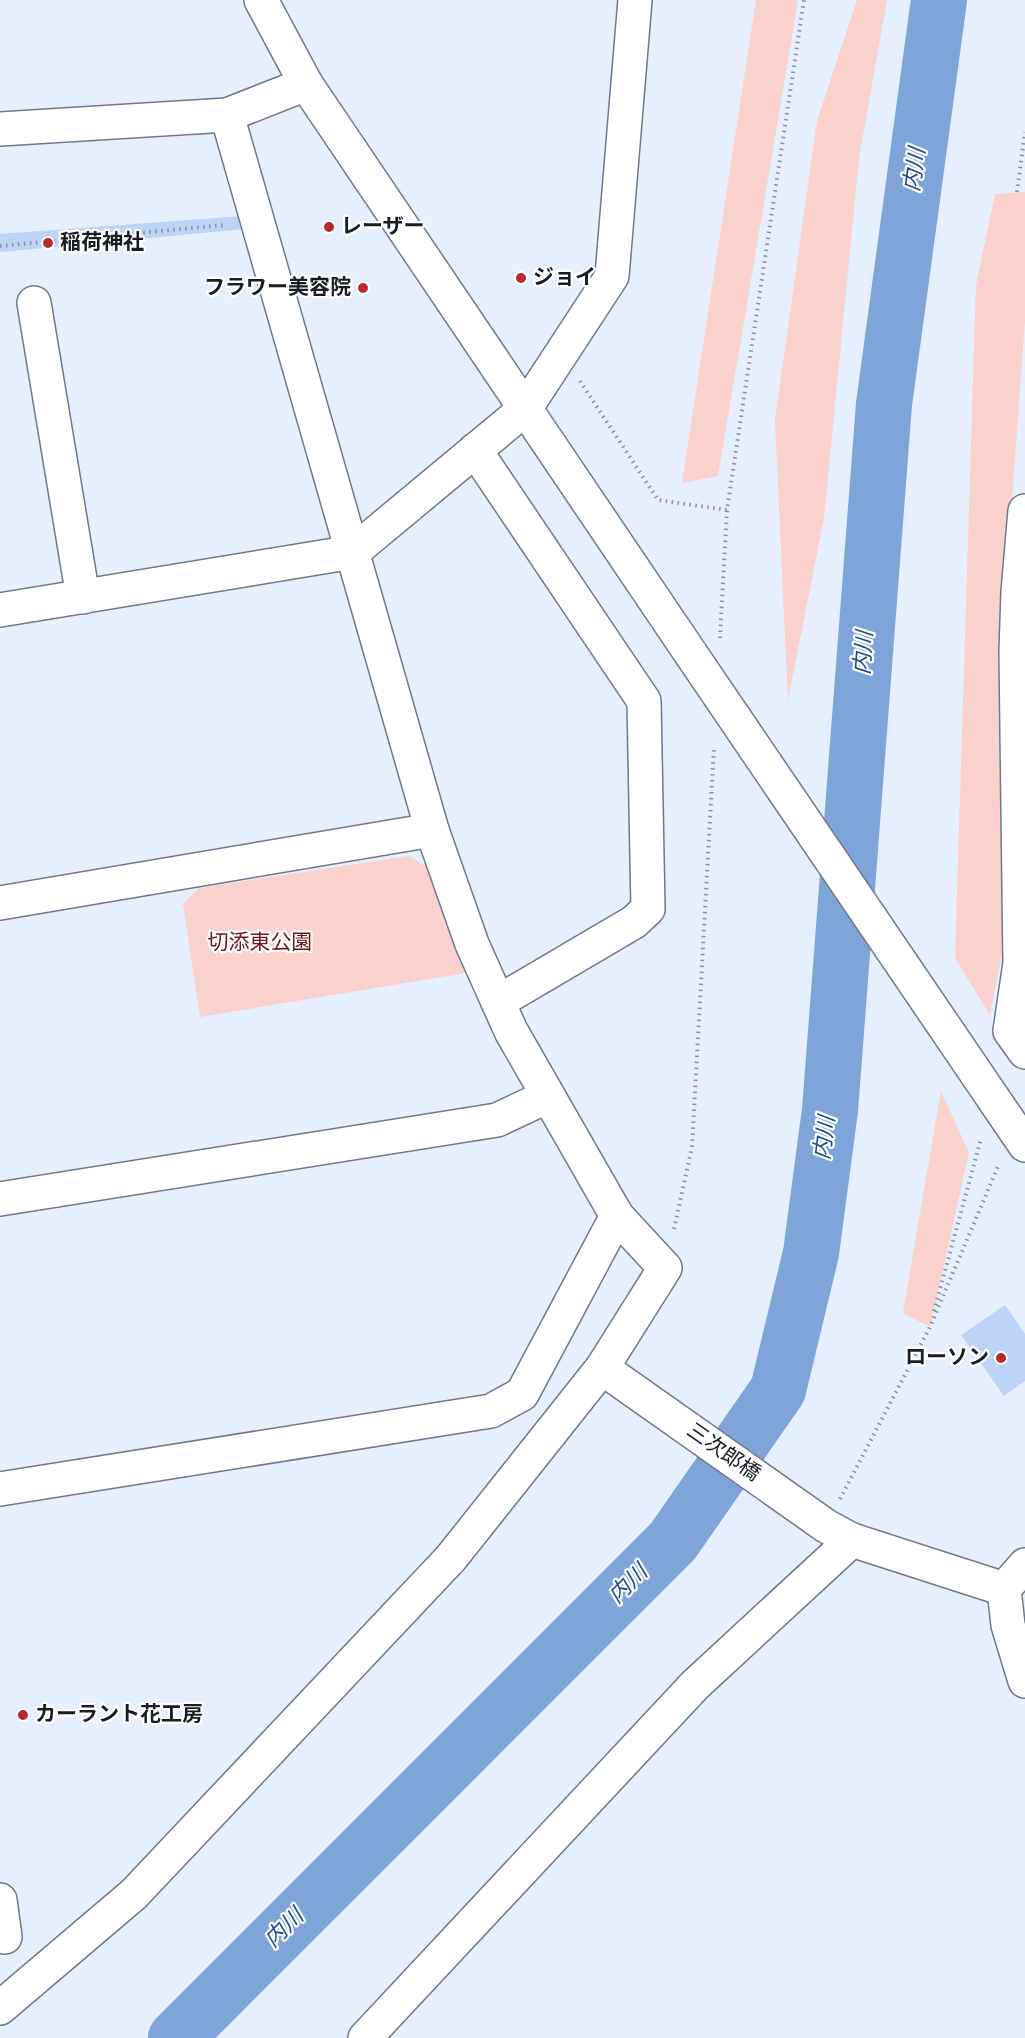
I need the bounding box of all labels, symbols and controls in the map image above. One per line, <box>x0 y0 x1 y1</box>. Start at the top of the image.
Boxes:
water label: 内川 <box>900 144 933 194</box>
place label: レーザー <box>341 214 425 241</box>
marker: レーザー <box>322 220 336 234</box>
place label: 稲荷神社 <box>60 230 144 257</box>
marker: 稲荷神社 <box>41 236 55 250</box>
place label: ジョイ <box>533 265 596 292</box>
marker: ジョイ <box>514 271 528 285</box>
place label: フラワー美容院 <box>204 275 351 302</box>
marker: フラワー美容院 <box>356 281 370 295</box>
water label: 内川 <box>850 628 880 676</box>
park label: 切添東公園 <box>208 930 313 957</box>
water label: 内川 <box>810 1113 842 1161</box>
place label: ローソン <box>905 1345 989 1372</box>
marker: ローソン <box>994 1351 1008 1365</box>
street label: 三次郎橋 <box>681 1418 765 1488</box>
water label: 内川 <box>604 1558 656 1610</box>
place label: カーラント花工房 <box>35 1702 203 1729</box>
marker: カーラント花工房 <box>16 1708 30 1722</box>
water label: 内川 <box>260 1902 312 1954</box>

